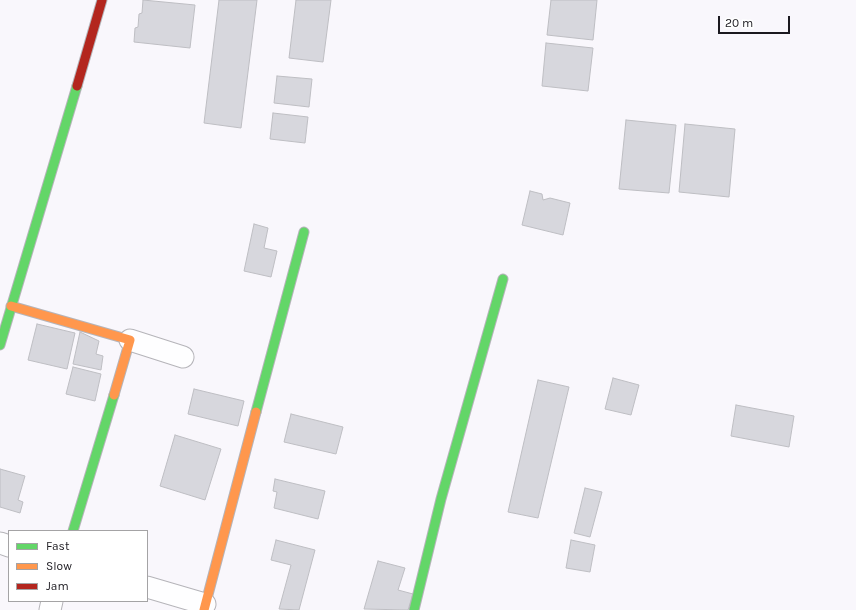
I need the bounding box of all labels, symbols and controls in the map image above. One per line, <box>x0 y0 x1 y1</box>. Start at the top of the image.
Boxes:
scale bar <box>720 8 792 34</box>
text: 20 m <box>725 16 753 30</box>
legend <box>8 530 148 602</box>
text: Fast <box>46 539 69 553</box>
text: Slow <box>46 559 72 573</box>
text: Jam <box>46 579 69 593</box>

